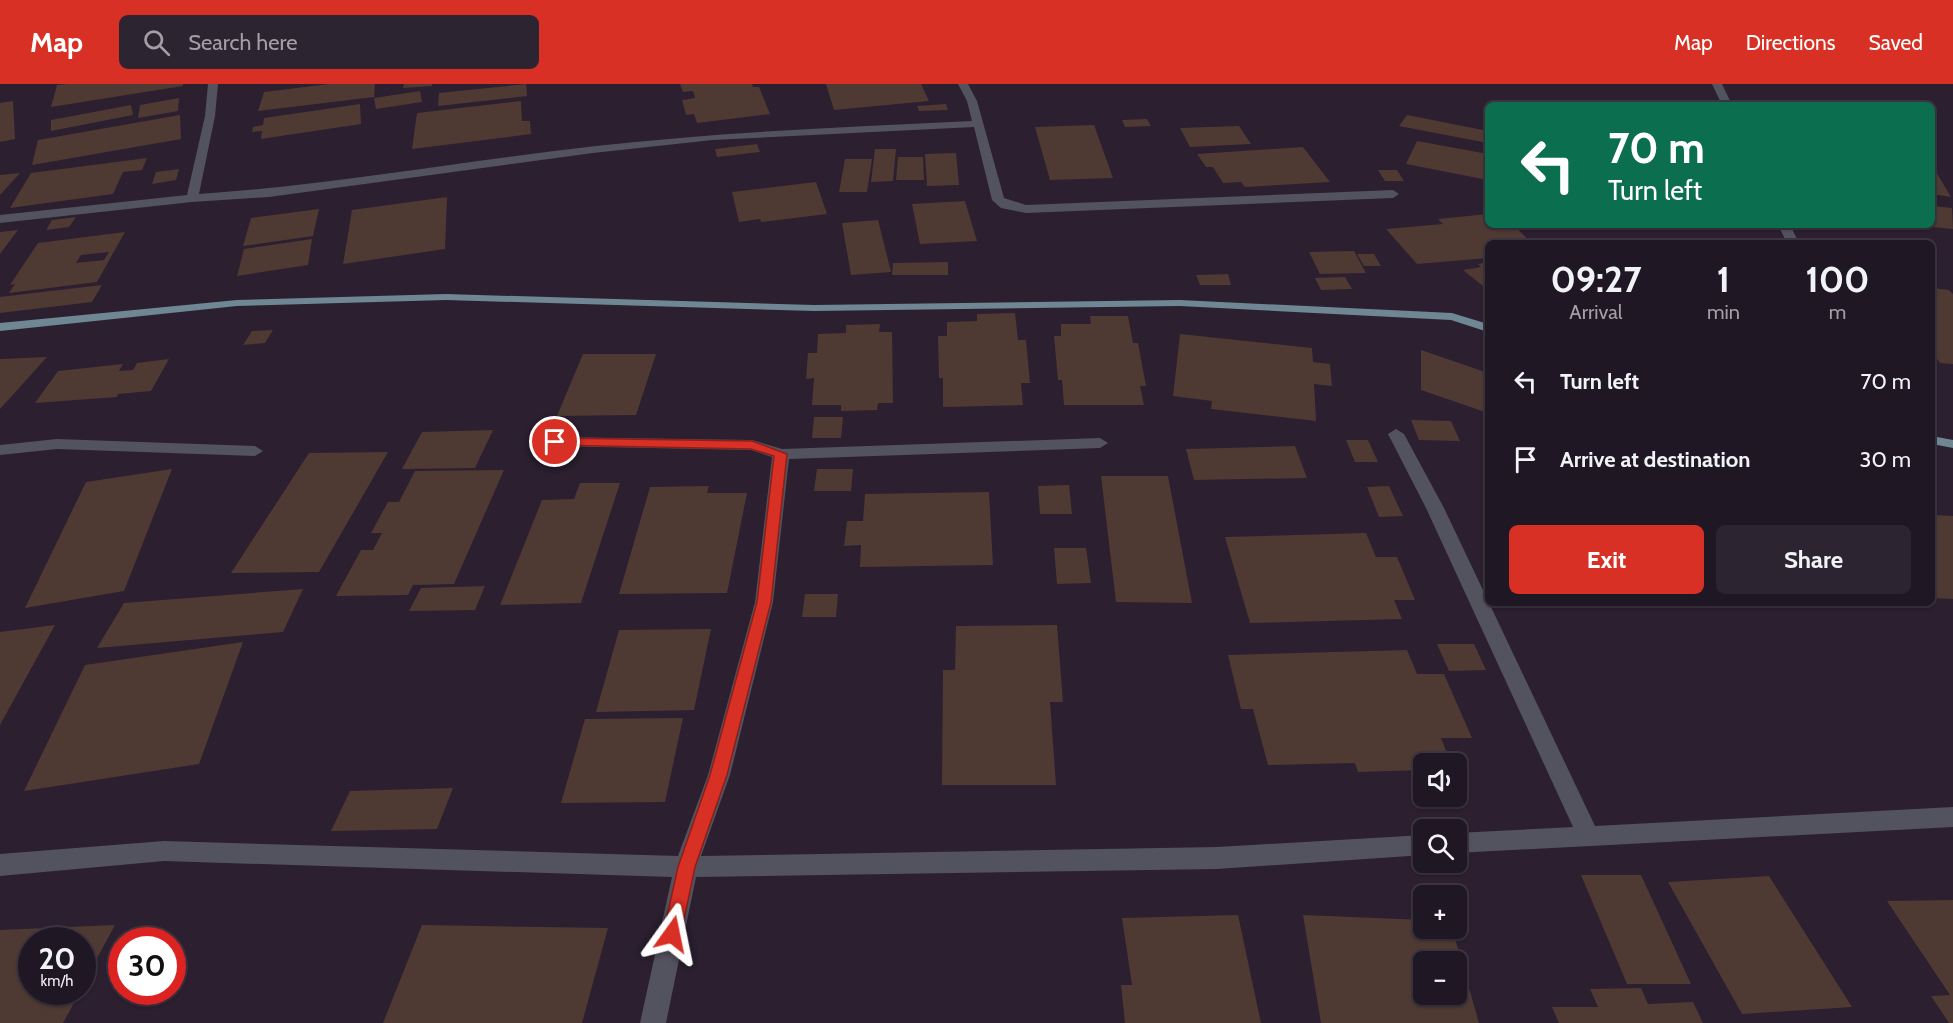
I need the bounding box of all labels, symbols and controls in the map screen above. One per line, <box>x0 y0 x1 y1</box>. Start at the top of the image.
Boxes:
search box <box>119 15 539 69</box>
text: Map <box>30 25 83 59</box>
icon: search <box>140 26 173 59</box>
text: Search here <box>188 29 297 56</box>
text: Map <box>1674 30 1713 55</box>
text: Directions <box>1746 30 1835 55</box>
text: Saved <box>1868 30 1923 55</box>
text: 70 m <box>1608 122 1705 174</box>
icon: left <box>1509 126 1587 204</box>
text: Turn left <box>1608 174 1702 207</box>
text: 09:27 <box>1550 257 1642 301</box>
text: 1 <box>1717 257 1730 301</box>
text: 100 <box>1805 257 1870 301</box>
text: Arrival <box>1569 300 1623 324</box>
text: min <box>1707 300 1740 324</box>
text: m <box>1829 300 1846 324</box>
icon: left <box>1509 365 1542 398</box>
text: Turn left <box>1560 368 1639 395</box>
text: 70 m <box>1861 368 1911 395</box>
pin <box>529 416 580 467</box>
icon: arrive <box>538 425 571 458</box>
icon: arrive <box>1509 443 1542 476</box>
text: Arrive at destination <box>1560 446 1750 473</box>
text: 30 m <box>1859 446 1911 473</box>
button: Exit <box>1509 525 1704 594</box>
button: Share <box>1716 525 1911 594</box>
map controls <box>1413 753 1467 1005</box>
button: sound <box>1413 753 1467 807</box>
button: search <box>1413 819 1467 873</box>
button: + <box>1413 885 1467 939</box>
position arrow <box>640 902 704 966</box>
speed limit sign: 30 <box>108 927 186 1005</box>
text: 20 <box>38 940 76 977</box>
button: − <box>1413 951 1467 1005</box>
text: km/h <box>41 972 73 990</box>

